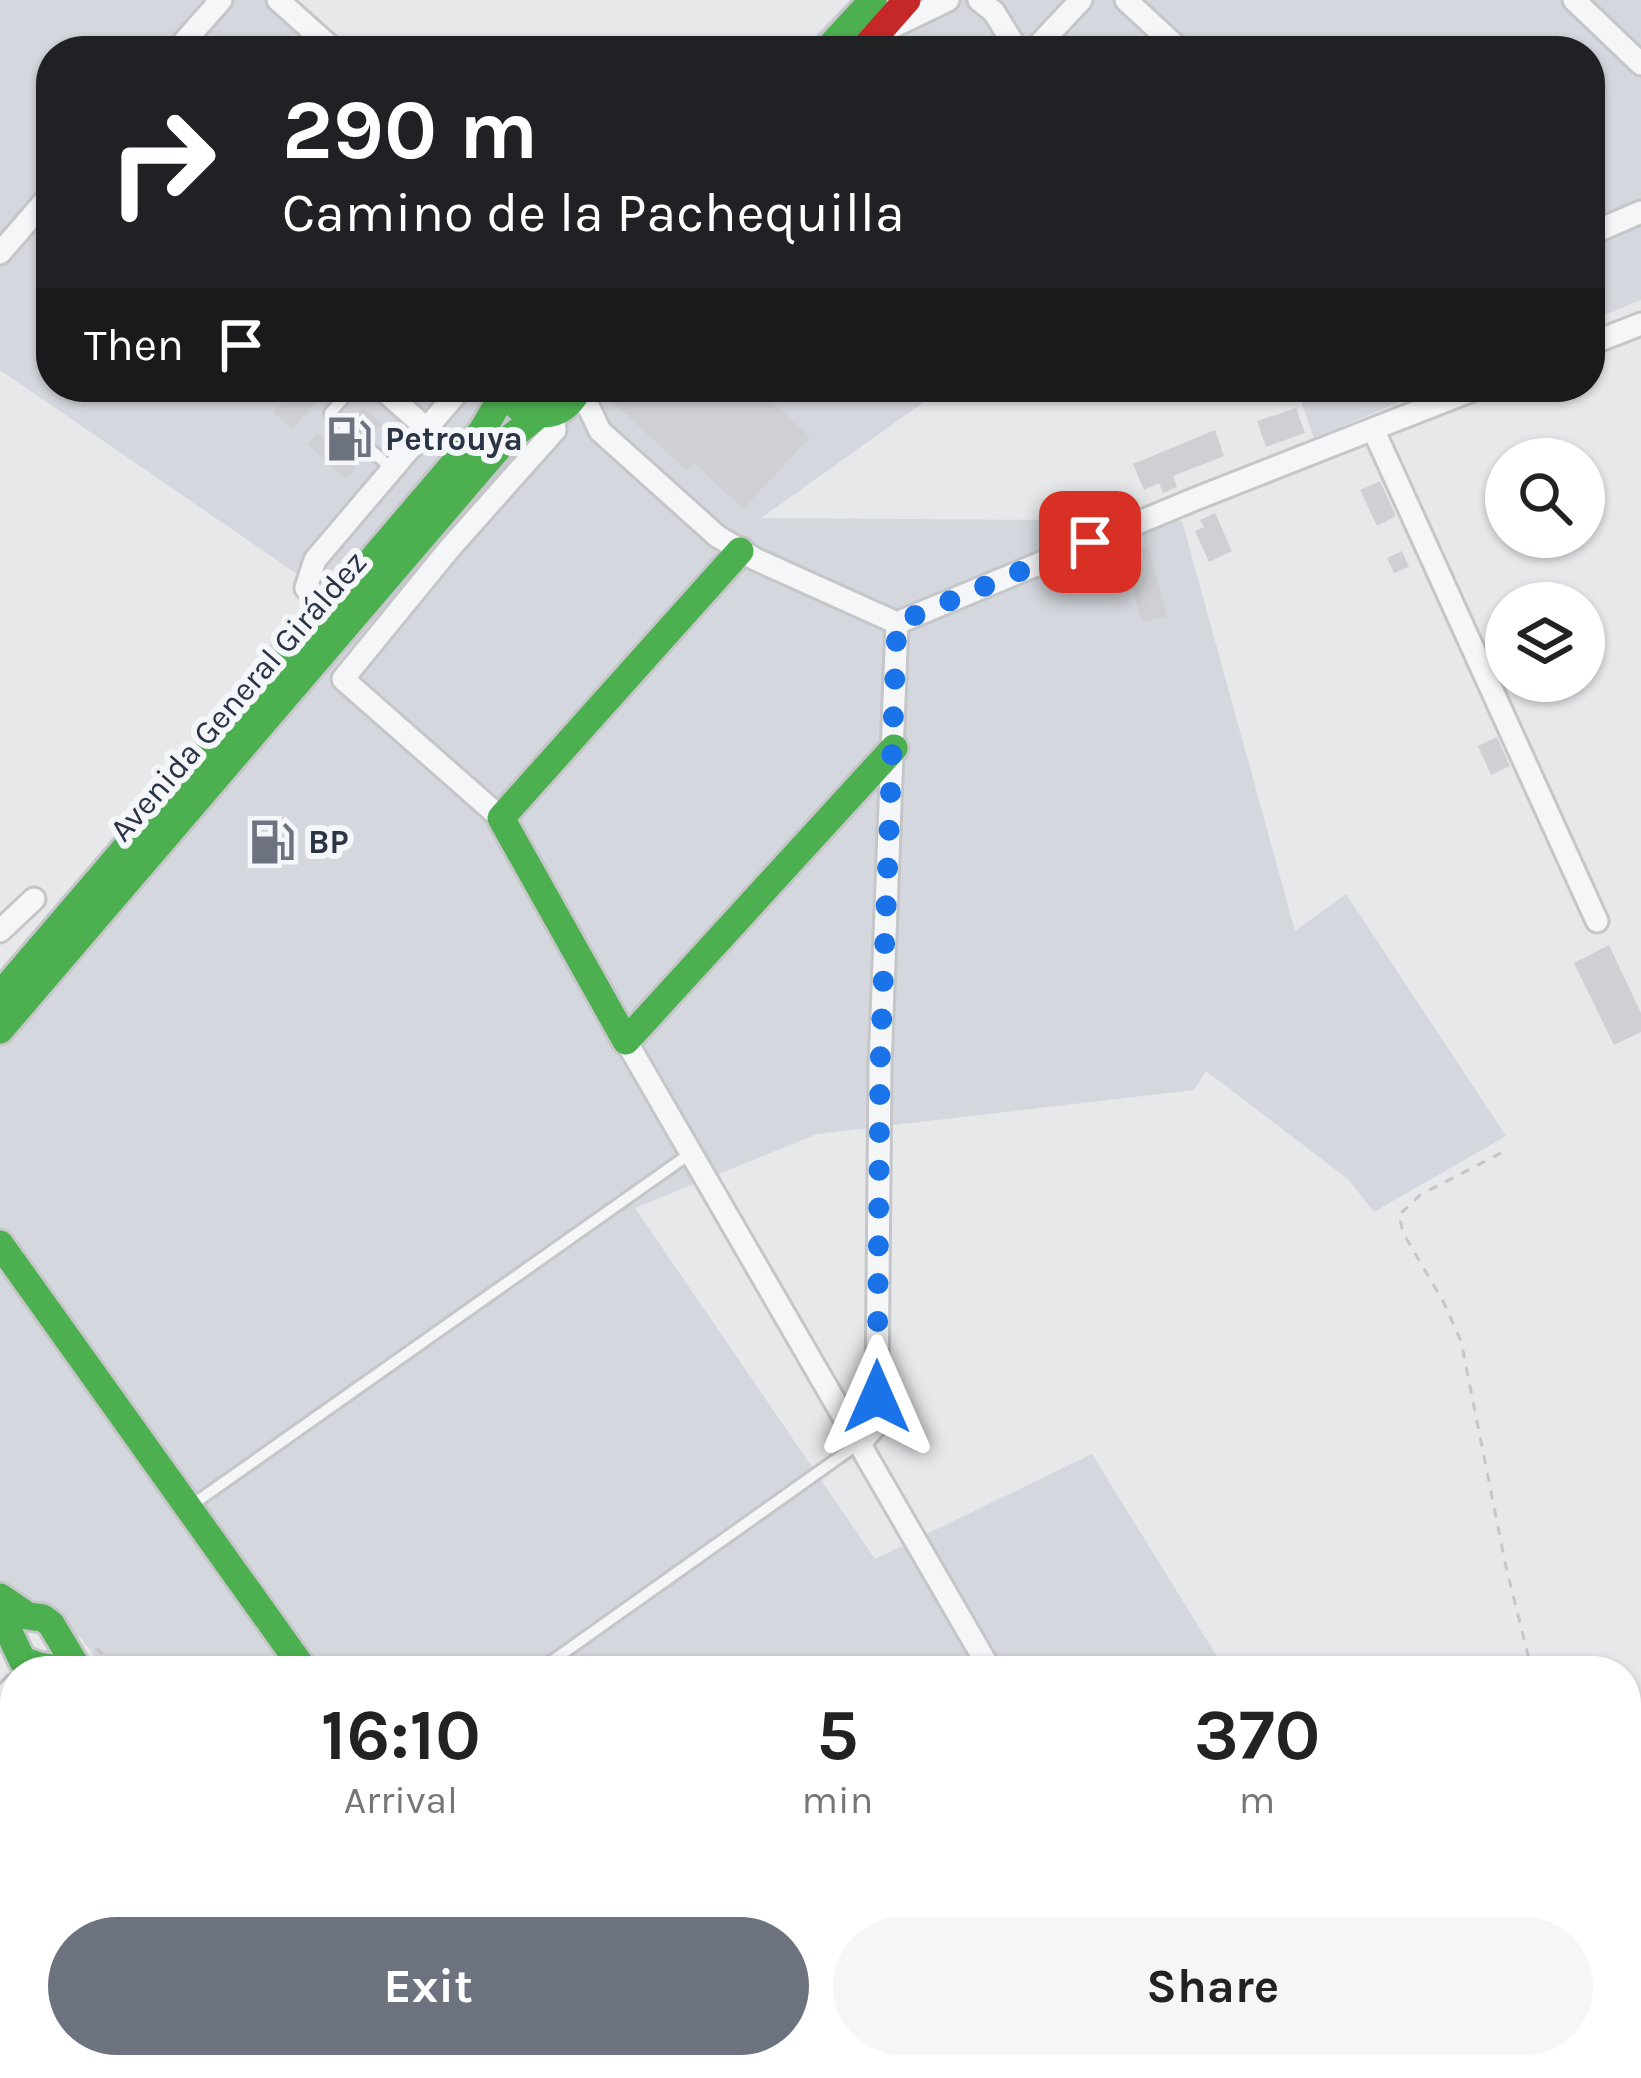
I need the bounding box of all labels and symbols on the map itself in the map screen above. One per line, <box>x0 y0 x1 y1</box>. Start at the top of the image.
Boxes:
fuel station icon: Petrouya <box>324 414 374 464</box>
place label: Petrouya <box>385 420 523 458</box>
pin <box>1039 491 1141 593</box>
street label: Avenida General Giráldez <box>102 543 374 849</box>
fuel station icon: BP <box>247 817 297 867</box>
place label: BP <box>308 823 349 861</box>
position arrow <box>814 1334 940 1460</box>

